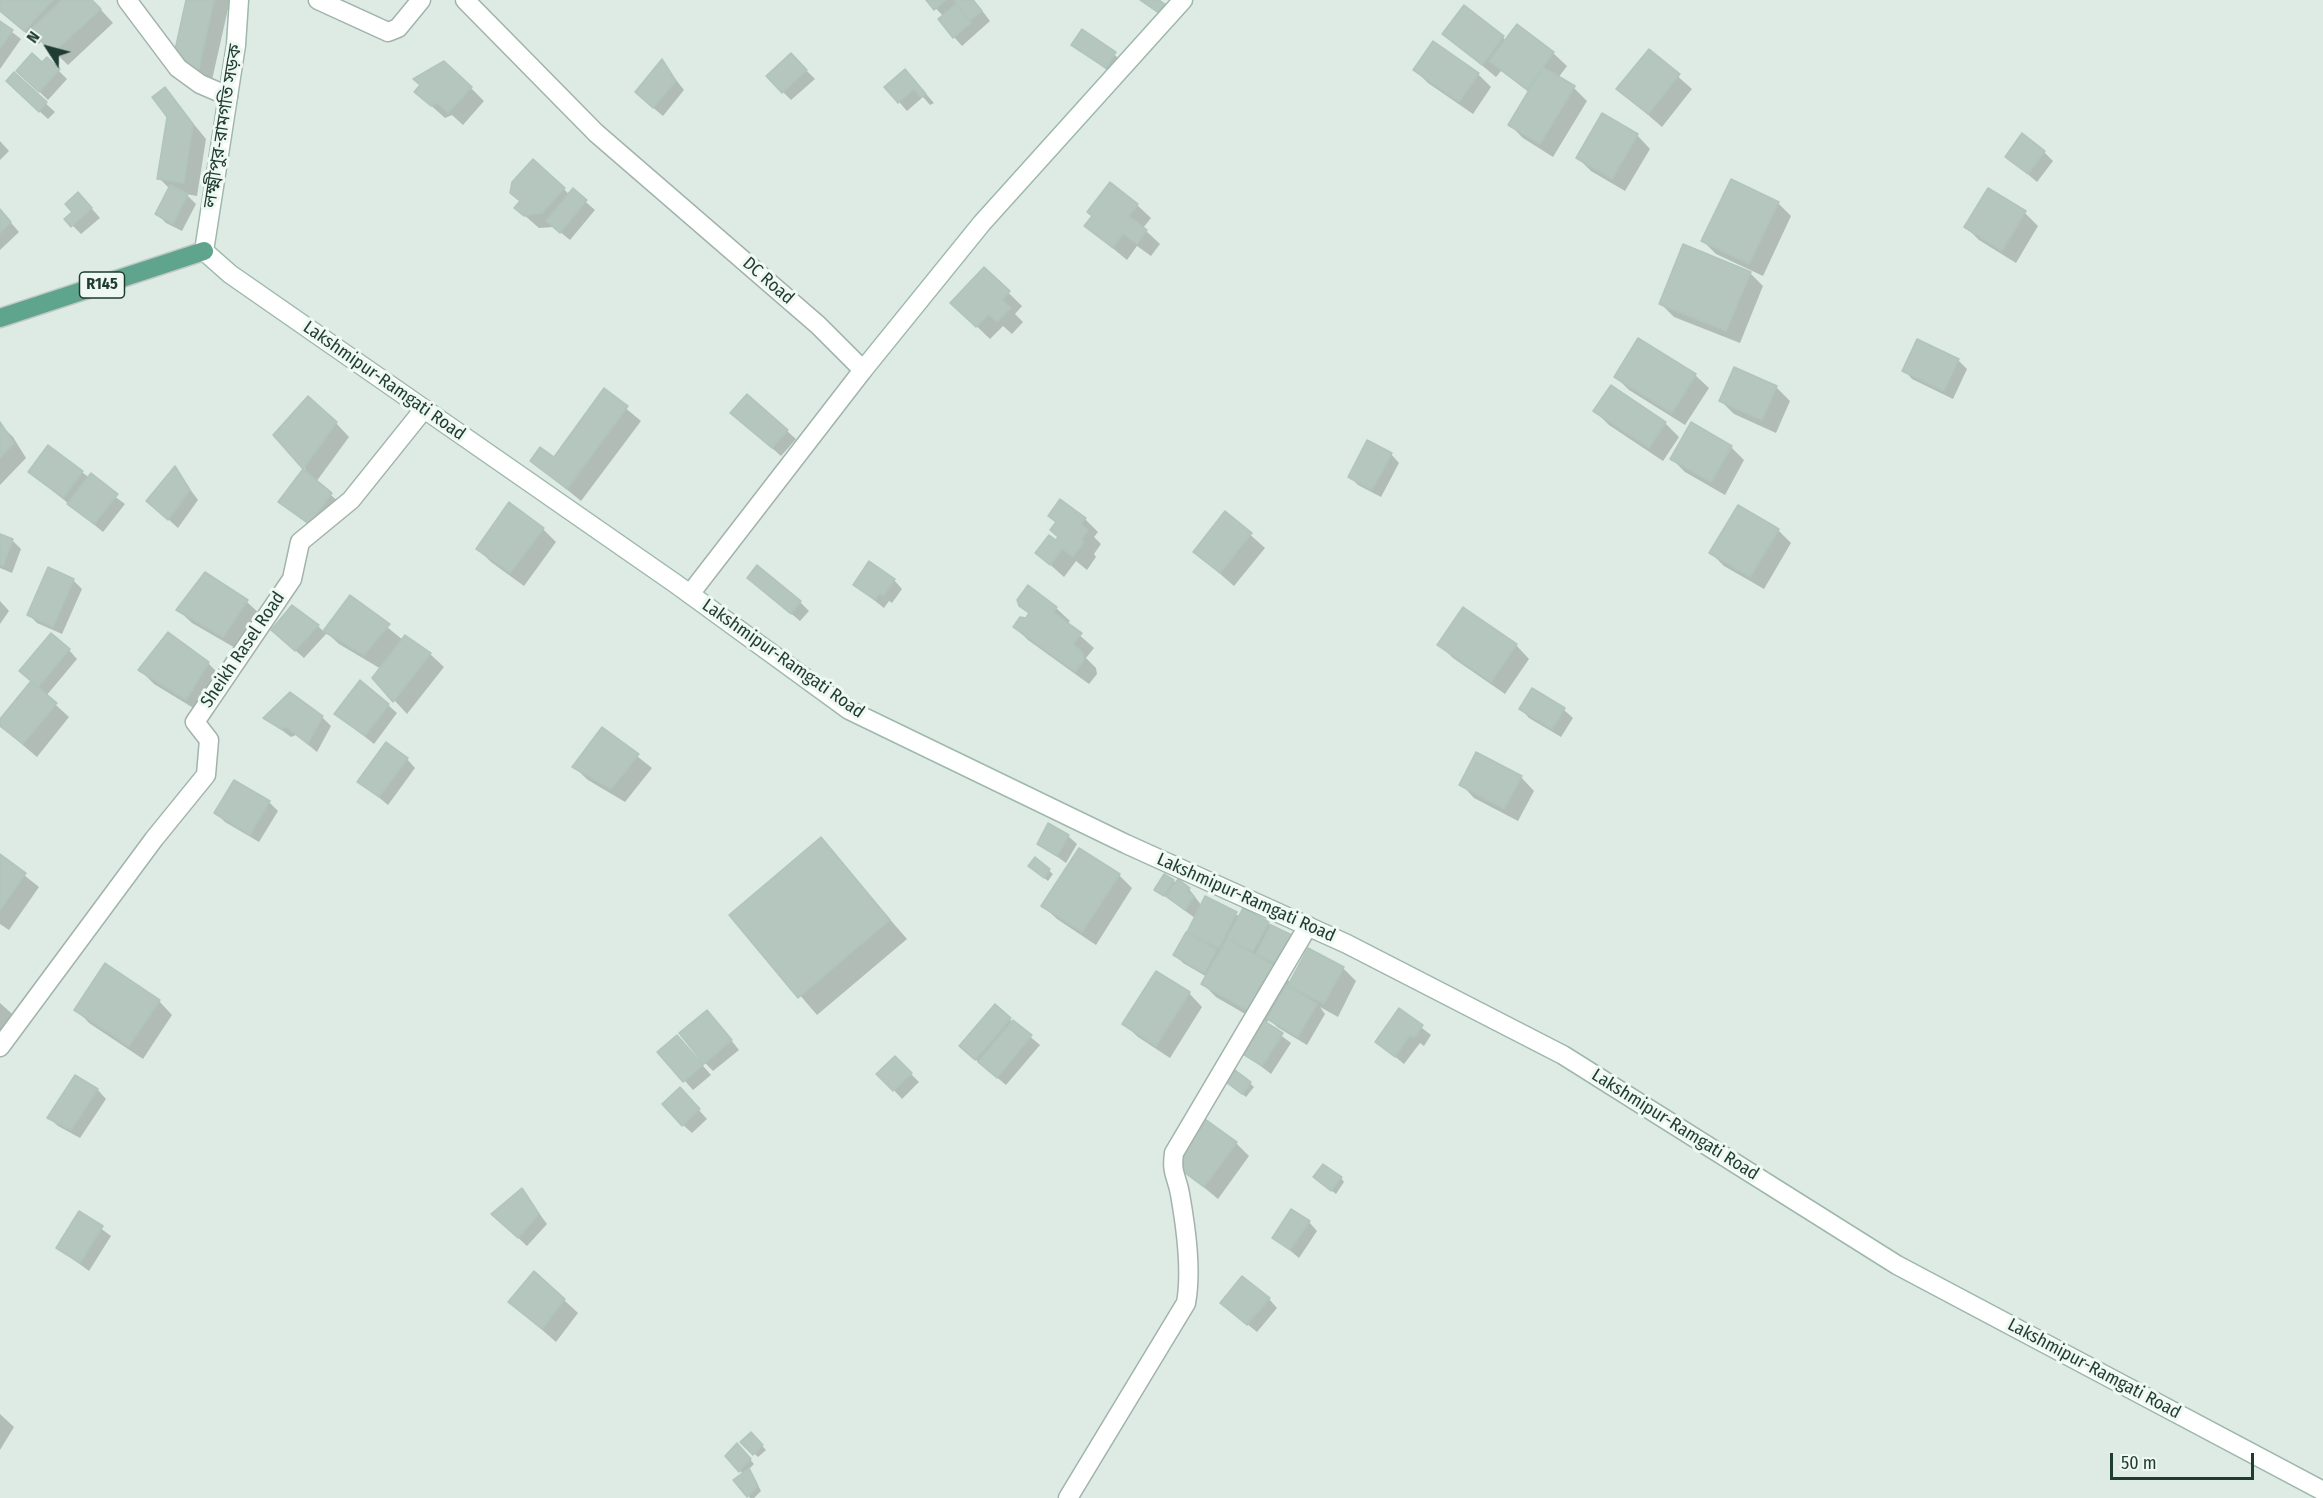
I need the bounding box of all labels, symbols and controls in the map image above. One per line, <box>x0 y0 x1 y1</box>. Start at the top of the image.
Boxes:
north arrow <box>18 18 78 78</box>
text: N <box>23 28 44 47</box>
street label: লক্ষ্মীপুর-রামগতি সড়ক <box>199 43 247 209</box>
street label: DC Road <box>738 253 798 309</box>
road number: R145 <box>80 272 124 298</box>
street label: Lakshmipur-Ramgati Road <box>299 317 469 445</box>
street label: Sheikh Rasel Road <box>196 588 290 712</box>
street label: Lakshmipur-Ramgati Road <box>698 595 868 723</box>
street label: Lakshmipur-Ramgati Road <box>1153 849 1339 947</box>
street label: Lakshmipur-Ramgati Road <box>1587 1065 1763 1185</box>
street label: Lakshmipur-Ramgati Road <box>2004 1314 2184 1424</box>
scale bar <box>2113 1441 2257 1479</box>
text: 50 m <box>2121 1452 2157 1474</box>

